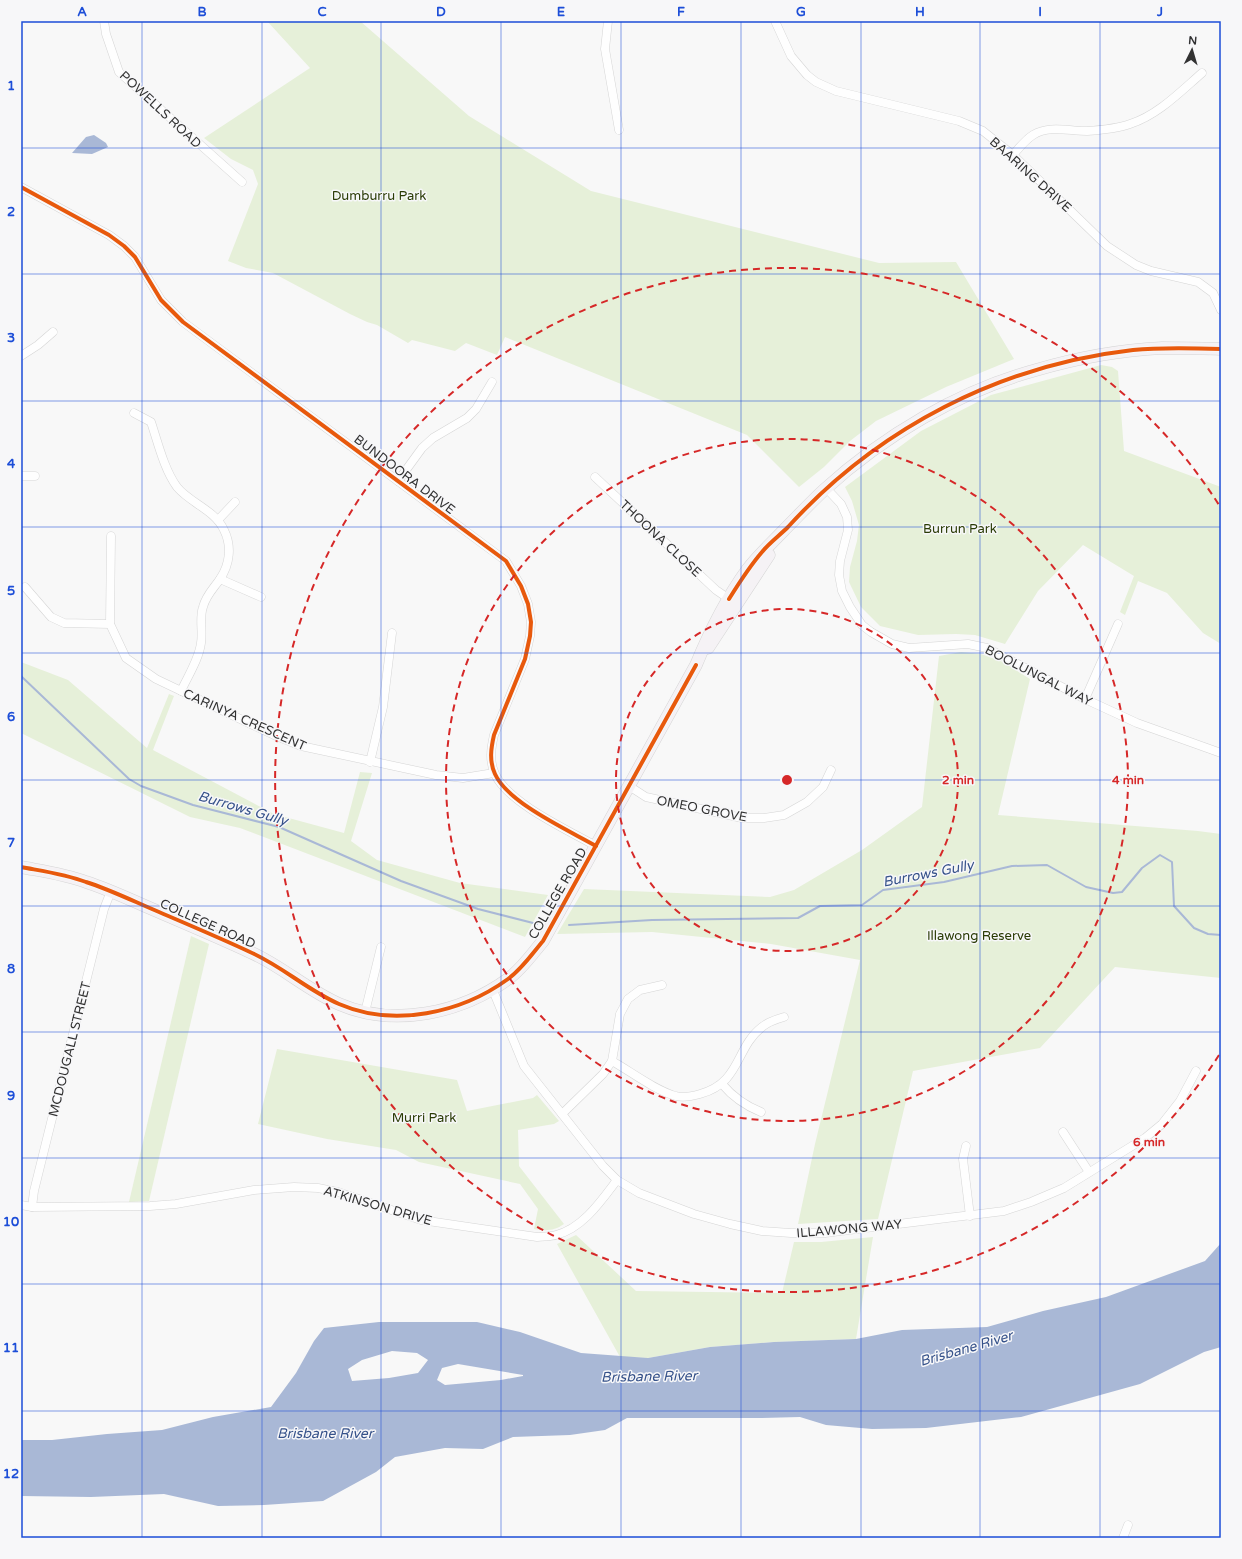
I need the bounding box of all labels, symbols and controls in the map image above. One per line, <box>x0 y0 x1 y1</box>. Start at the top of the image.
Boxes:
text: A <box>77 4 87 20</box>
text: B <box>197 4 207 20</box>
text: C <box>317 4 327 20</box>
text: D <box>436 4 446 20</box>
text: E <box>557 4 565 20</box>
text: F <box>677 4 685 20</box>
text: G <box>796 4 806 20</box>
text: H <box>915 4 925 20</box>
text: I <box>1038 4 1042 20</box>
text: J <box>1156 4 1163 20</box>
north arrow <box>1172 30 1212 70</box>
text: N <box>1188 34 1198 47</box>
street label: POWELLS ROAD <box>116 68 205 152</box>
text: 1 <box>7 78 15 94</box>
street label: BAARING DRIVE <box>986 134 1075 216</box>
park label: Dumburru Park <box>332 188 426 204</box>
text: 2 <box>7 204 15 220</box>
text: 3 <box>7 330 15 346</box>
street label: BUNDOORA DRIVE <box>351 432 458 518</box>
text: 4 <box>7 456 16 472</box>
street label: THOONA CLOSE <box>616 497 704 581</box>
park label: Burrun Park <box>923 521 997 537</box>
text: 5 <box>7 583 15 599</box>
street label: BOOLUNGAL WAY <box>982 642 1095 710</box>
street label: CARINYA CRESCENT <box>181 686 309 754</box>
text: 6 <box>7 709 15 725</box>
centre of rings <box>780 773 794 787</box>
text: 2 min <box>942 773 974 787</box>
text: 4 min <box>1112 773 1144 787</box>
water label: Burrows Gully <box>196 788 291 830</box>
street label: OMEO GROVE <box>655 792 749 826</box>
text: 7 <box>7 835 15 851</box>
street label: COLLEGE ROAD <box>525 845 591 942</box>
water label: Burrows Gully <box>881 856 976 891</box>
street label: COLLEGE ROAD <box>157 896 258 952</box>
park label: Illawong Reserve <box>927 928 1031 944</box>
text: 8 <box>7 961 15 977</box>
street label: MCDOUGALL STREET <box>45 980 95 1119</box>
text: 9 <box>7 1088 15 1104</box>
park label: Murri Park <box>392 1110 456 1126</box>
text: 6 min <box>1133 1135 1165 1149</box>
street label: ATKINSON DRIVE <box>322 1183 434 1229</box>
text: 10 <box>3 1214 19 1230</box>
street label: ILLAWONG WAY <box>796 1216 903 1242</box>
water label: Brisbane River <box>918 1327 1016 1370</box>
text: 11 <box>3 1340 19 1356</box>
water label: Brisbane River <box>601 1367 699 1386</box>
water label: Brisbane River <box>277 1425 375 1442</box>
text: 12 <box>3 1466 19 1482</box>

